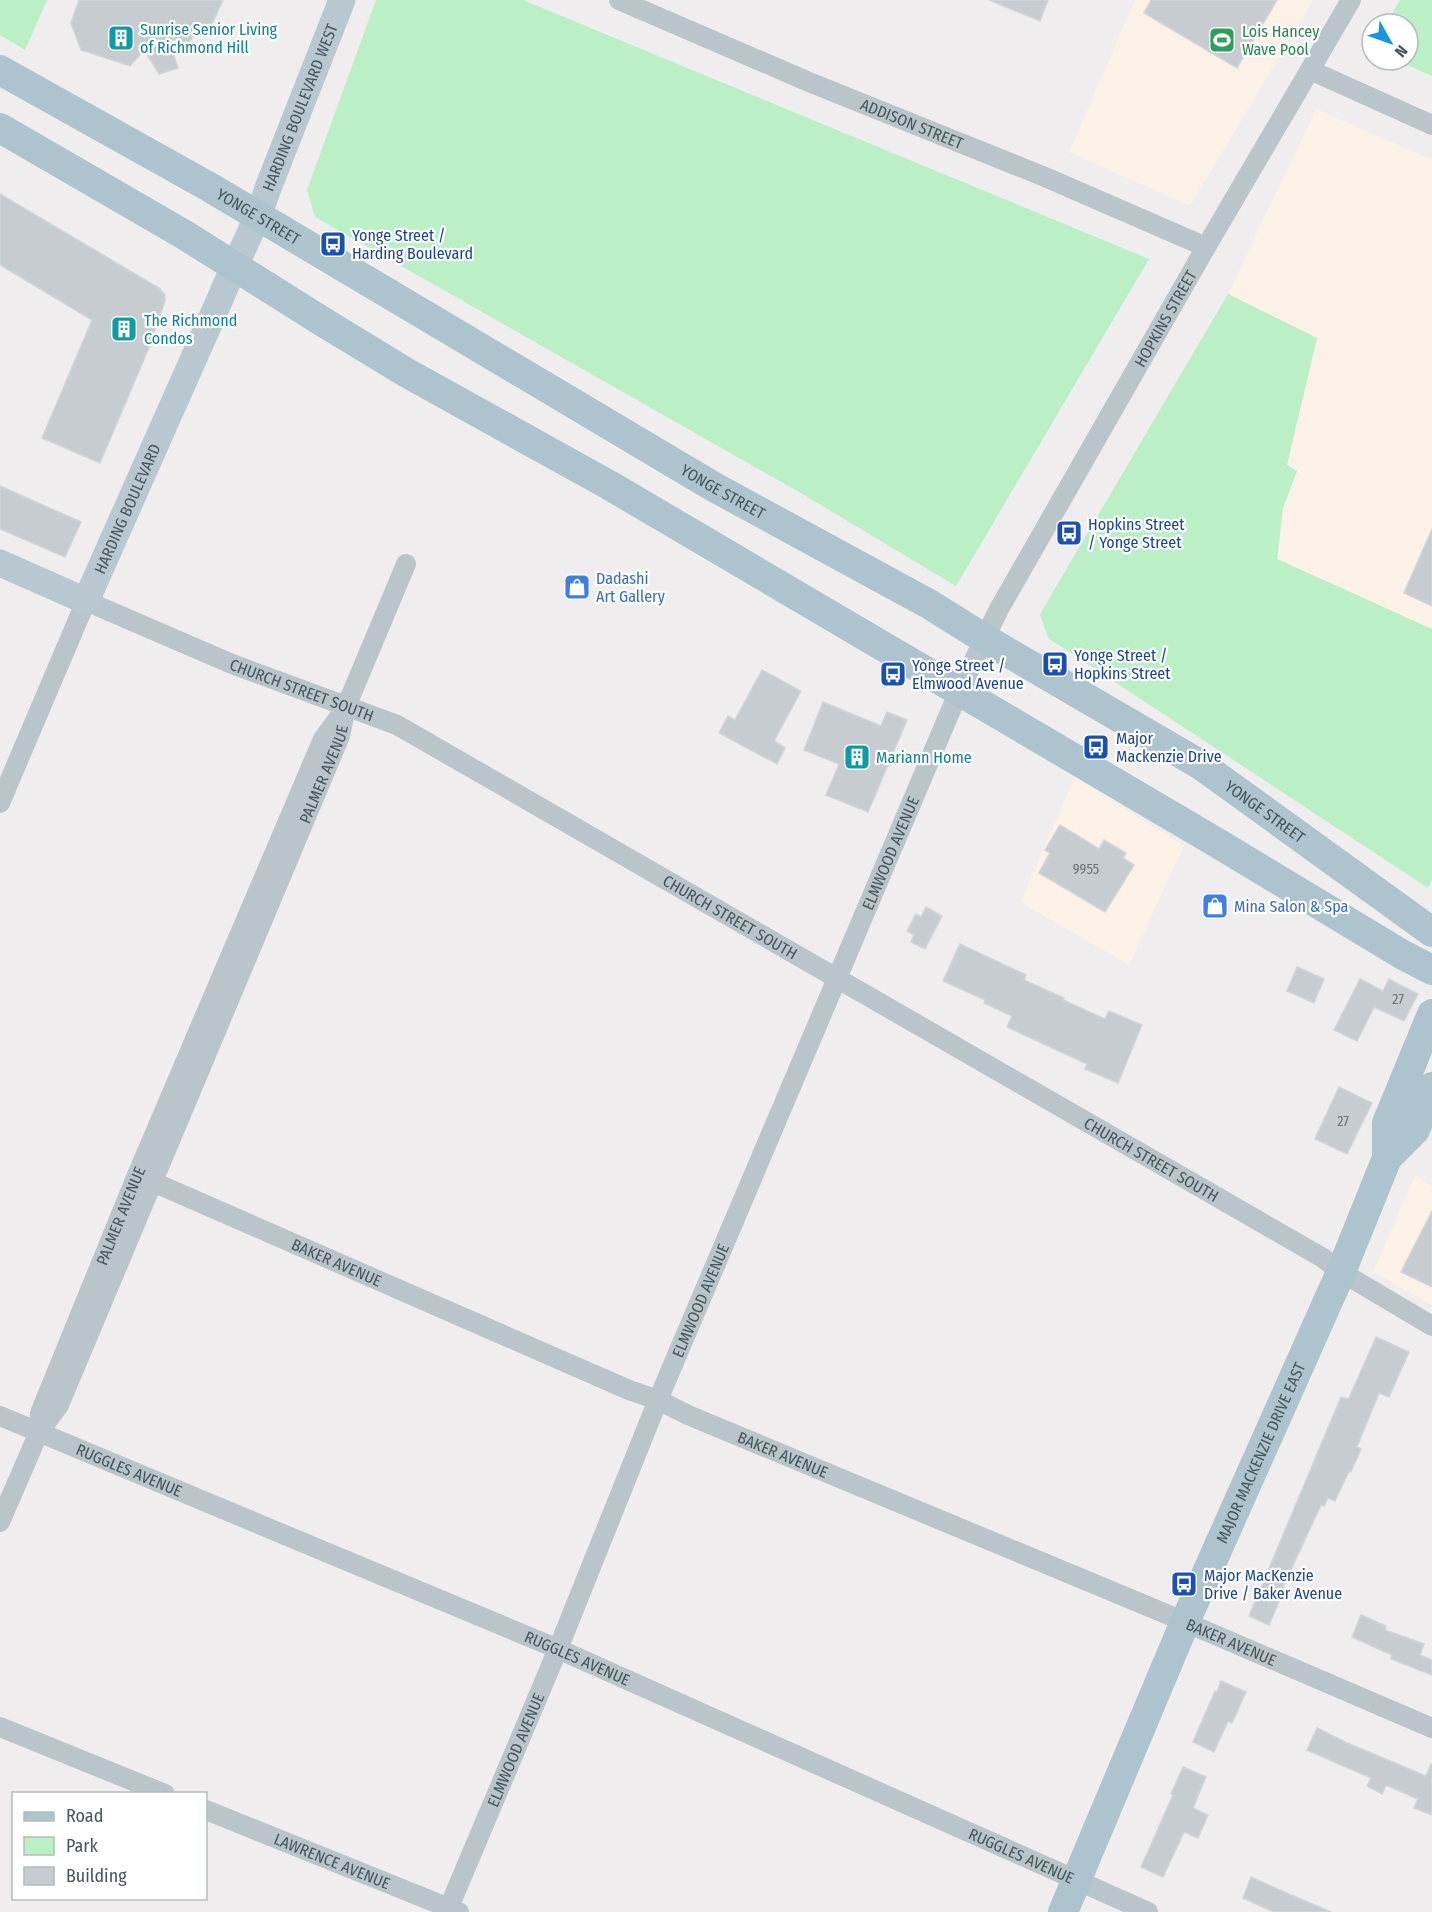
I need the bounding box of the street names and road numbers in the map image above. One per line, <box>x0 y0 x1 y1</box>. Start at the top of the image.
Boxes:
street label: HARDING BOULEVARD WEST <box>258 20 341 194</box>
street label: ADDISON STREET <box>858 94 967 153</box>
street label: YONGE STREET <box>213 184 304 249</box>
street label: HOPKINS STREET <box>1130 266 1201 370</box>
street label: HARDING BOULEVARD <box>90 441 164 577</box>
street label: YONGE STREET <box>677 460 769 523</box>
street label: CHURCH STREET SOUTH <box>227 655 376 725</box>
street label: PALMER AVENUE <box>295 723 352 826</box>
street label: YONGE STREET <box>1222 776 1309 847</box>
street label: ELMWOOD AVENUE <box>858 793 923 913</box>
street label: CHURCH STREET SOUTH <box>660 871 801 963</box>
street label: CHURCH STREET SOUTH <box>1081 1113 1222 1205</box>
street label: PALMER AVENUE <box>92 1164 149 1268</box>
street label: BAKER AVENUE <box>289 1234 385 1290</box>
street label: ELMWOOD AVENUE <box>668 1241 733 1360</box>
street label: MAJOR MACKENZIE DRIVE EAST <box>1212 1359 1309 1546</box>
street label: BAKER AVENUE <box>735 1427 831 1482</box>
street label: RUGGLES AVENUE <box>73 1439 185 1500</box>
street label: BAKER AVENUE <box>1183 1614 1279 1670</box>
street label: RUGGLES AVENUE <box>522 1627 633 1689</box>
street label: ELMWOOD AVENUE <box>483 1690 548 1810</box>
street label: RUGGLES AVENUE <box>966 1824 1077 1887</box>
street label: LAWRENCE AVENUE <box>271 1829 393 1893</box>

